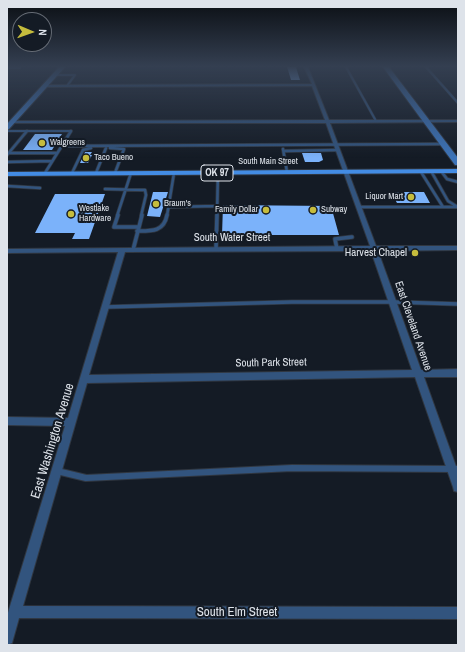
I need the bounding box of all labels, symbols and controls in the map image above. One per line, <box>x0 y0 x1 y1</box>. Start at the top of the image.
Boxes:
north arrow <box>12 12 52 52</box>
text: N <box>36 29 50 36</box>
marker: Walgreens <box>37 138 47 148</box>
place label: Walgreens <box>50 138 85 148</box>
marker: Taco Bueno <box>81 153 91 163</box>
place label: Taco Bueno <box>94 153 133 163</box>
street label: South Main Street <box>238 157 298 167</box>
road number: OK 97 <box>201 165 233 181</box>
place label: Liquor Mart <box>365 192 403 202</box>
marker: Liquor Mart <box>406 192 416 202</box>
marker: Braum's <box>151 199 161 209</box>
place label: Braum's <box>164 199 191 209</box>
place label: Westlake Hardware <box>79 204 111 225</box>
place label: Family Dollar <box>215 205 258 215</box>
marker: Family Dollar <box>261 205 271 215</box>
marker: Subway <box>308 205 318 215</box>
place label: Subway <box>321 205 347 215</box>
marker: Westlake Hardware <box>66 209 76 219</box>
street label: South Water Street <box>194 231 270 245</box>
place label: Harvest Chapel <box>345 246 407 260</box>
marker: Harvest Chapel <box>410 248 420 258</box>
street label: East Cleveland Avenue <box>392 280 434 372</box>
street label: South Park Street <box>235 356 307 370</box>
street label: East Washington Avenue <box>28 381 78 501</box>
street label: South Elm Street <box>197 605 277 621</box>

